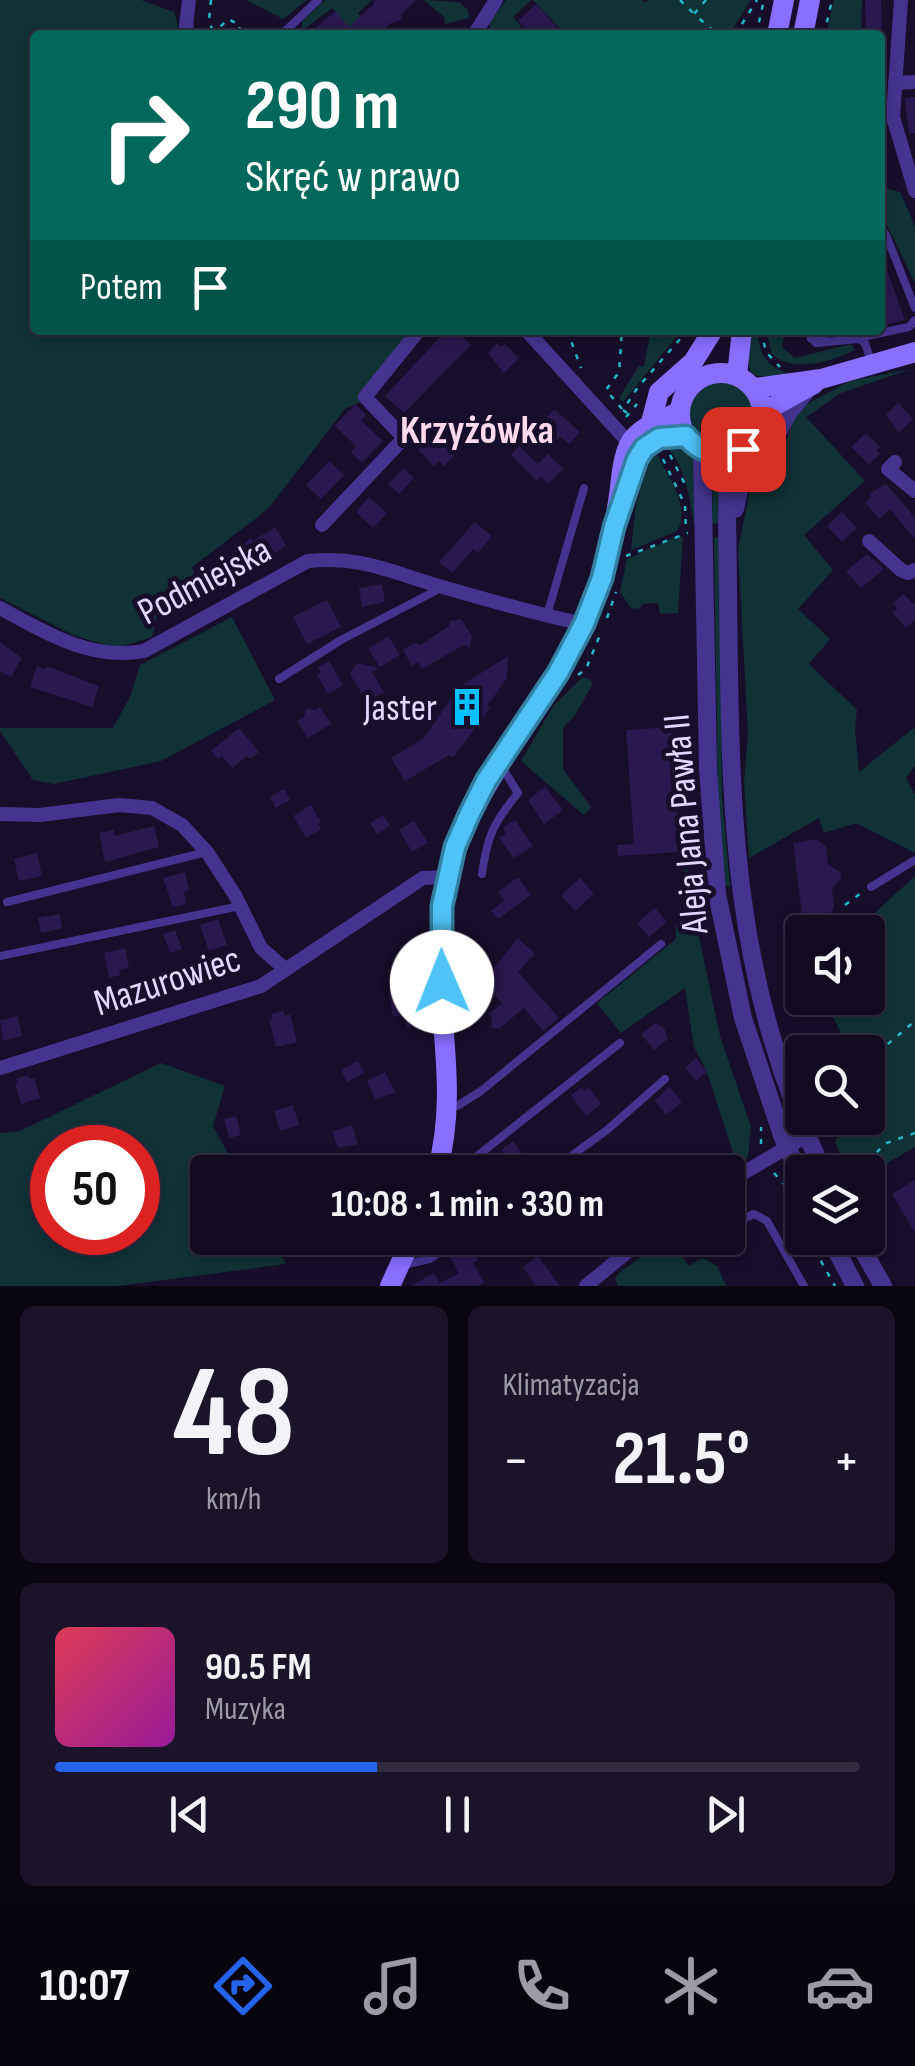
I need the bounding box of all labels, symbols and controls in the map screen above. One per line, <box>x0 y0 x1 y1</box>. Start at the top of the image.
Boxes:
text: 290 m <box>245 65 400 149</box>
icon: right <box>80 70 210 200</box>
text: Skręć w prawo <box>245 150 461 205</box>
icon: arrive <box>183 260 238 315</box>
text: Potem <box>80 265 163 310</box>
district label: Krzyżówka <box>400 407 554 455</box>
pin <box>701 407 786 492</box>
icon: arrive <box>716 422 771 477</box>
street label: Podmiejska <box>131 528 279 635</box>
place label: Jaster <box>362 686 437 731</box>
building icon: Jaster <box>446 686 488 728</box>
street label: Aleja Jana Pawła II <box>654 712 719 937</box>
map controls <box>785 915 885 1255</box>
button: sound <box>785 915 885 1015</box>
position arrow <box>390 930 494 1034</box>
street label: Mazurowiec <box>88 937 246 1026</box>
button: search <box>785 1035 885 1135</box>
speed limit sign: 50 <box>30 1125 160 1255</box>
button: layers <box>785 1155 885 1255</box>
text: 10:08 · 1 min · 330 m <box>331 1182 604 1227</box>
text: 48 <box>173 1337 295 1493</box>
text: Klimatyzacja <box>503 1366 640 1405</box>
text: 21.5° <box>612 1415 750 1506</box>
text: − <box>503 1428 529 1495</box>
text: + <box>833 1428 860 1495</box>
text: km/h <box>206 1480 261 1519</box>
text: 90.5 FM <box>205 1645 311 1690</box>
text: Muzyka <box>205 1690 286 1729</box>
icon: previous <box>162 1787 217 1842</box>
icon: pause <box>430 1787 485 1842</box>
icon: next <box>698 1787 753 1842</box>
icon: directions <box>208 1951 278 2021</box>
icon: music <box>358 1951 428 2021</box>
icon: phone <box>507 1951 577 2021</box>
icon: climate <box>656 1951 726 2021</box>
icon: car <box>805 1951 875 2021</box>
text: 10:07 <box>40 1959 129 2014</box>

